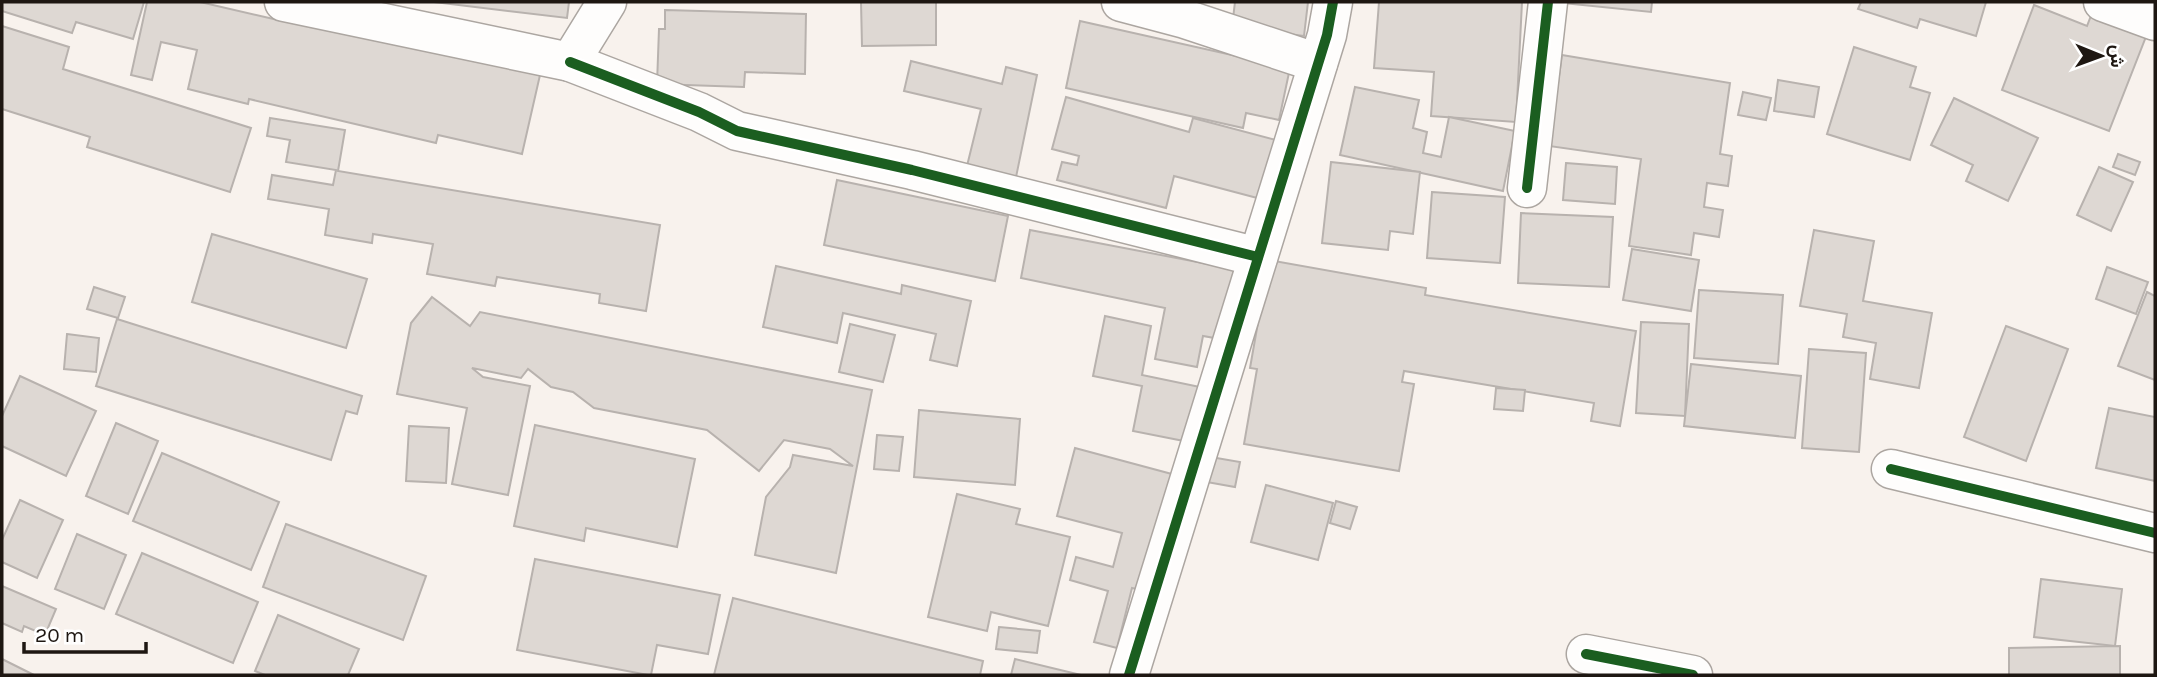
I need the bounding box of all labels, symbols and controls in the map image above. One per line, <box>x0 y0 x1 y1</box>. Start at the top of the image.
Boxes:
north arrow <box>2066 21 2136 91</box>
text: ش <box>2106 45 2128 68</box>
scale bar <box>24 610 147 654</box>
text: 20 m <box>35 623 84 647</box>

